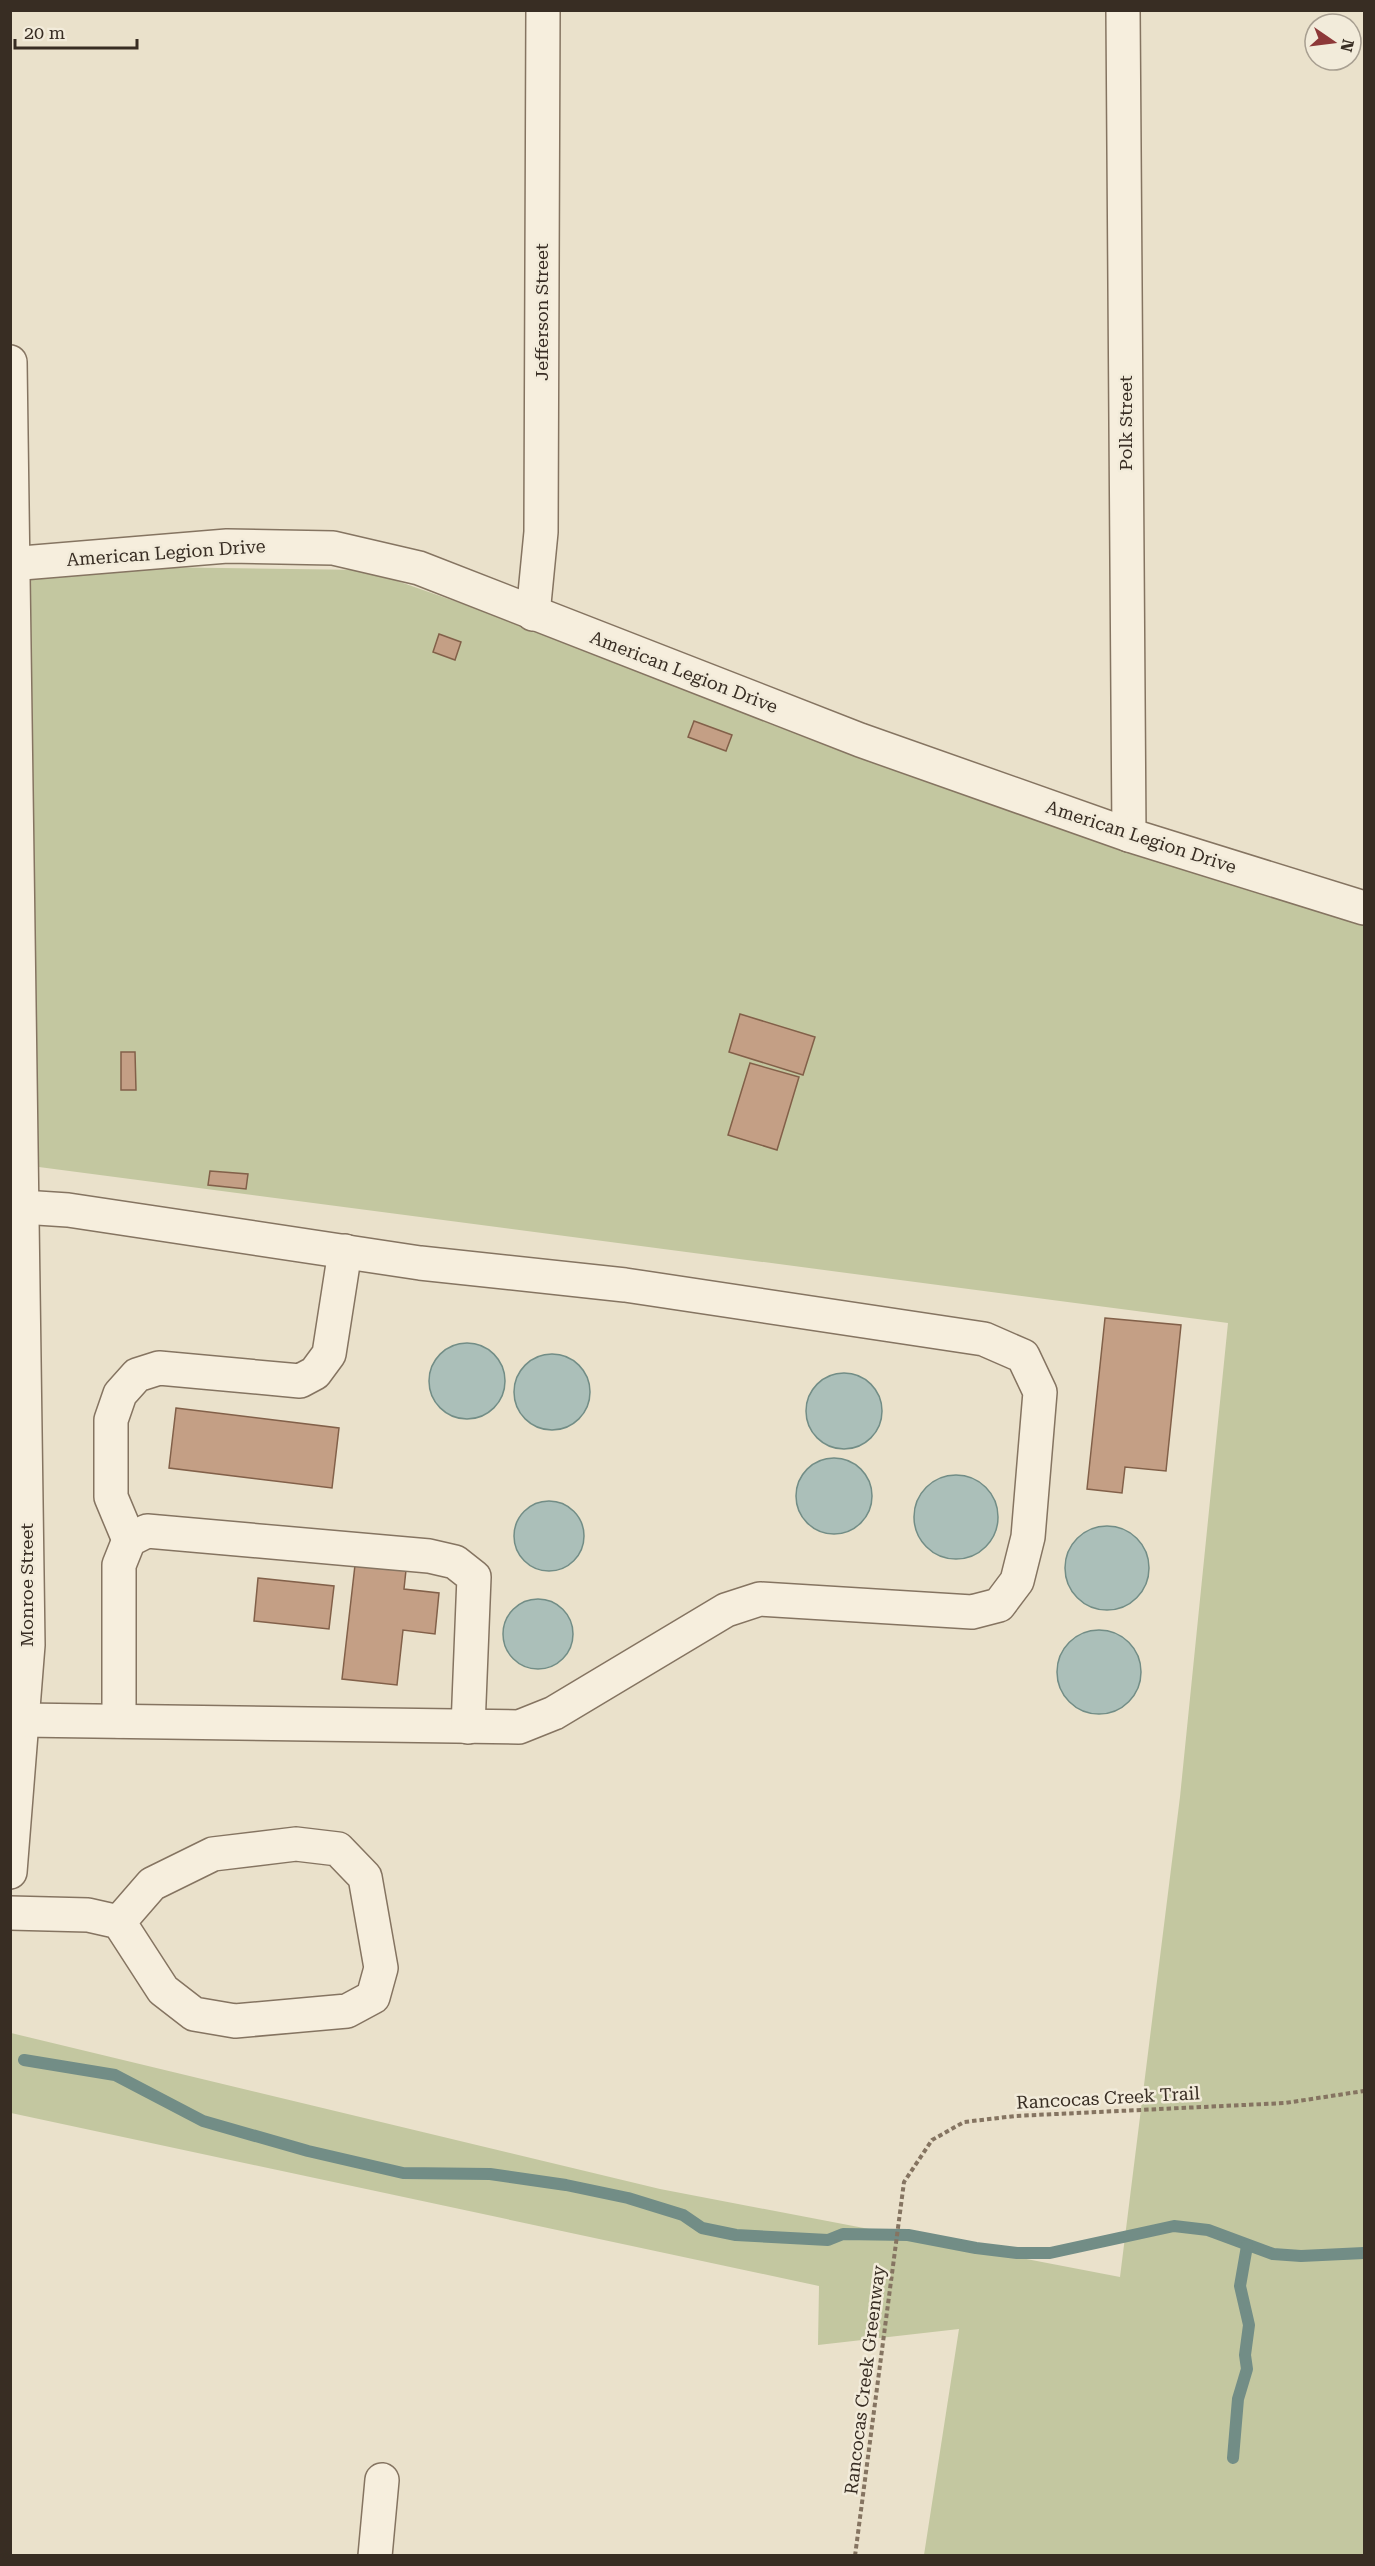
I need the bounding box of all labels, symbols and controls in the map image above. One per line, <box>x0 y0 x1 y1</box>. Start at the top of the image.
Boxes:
scale bar <box>15 12 136 50</box>
north arrow <box>1303 12 1363 72</box>
text: 20 m <box>24 22 65 43</box>
text: N <box>1336 37 1358 54</box>
street label: Jefferson Street <box>531 243 552 381</box>
street label: Polk Street <box>1115 375 1136 471</box>
street label: American Legion Drive <box>66 535 266 570</box>
street label: American Legion Drive <box>587 626 781 717</box>
street label: American Legion Drive <box>1043 796 1239 877</box>
street label: Monroe Street <box>16 1523 37 1647</box>
street label: Rancocas Creek Trail <box>1016 2082 1201 2113</box>
street label: Rancocas Creek Greenway <box>840 2264 889 2496</box>

